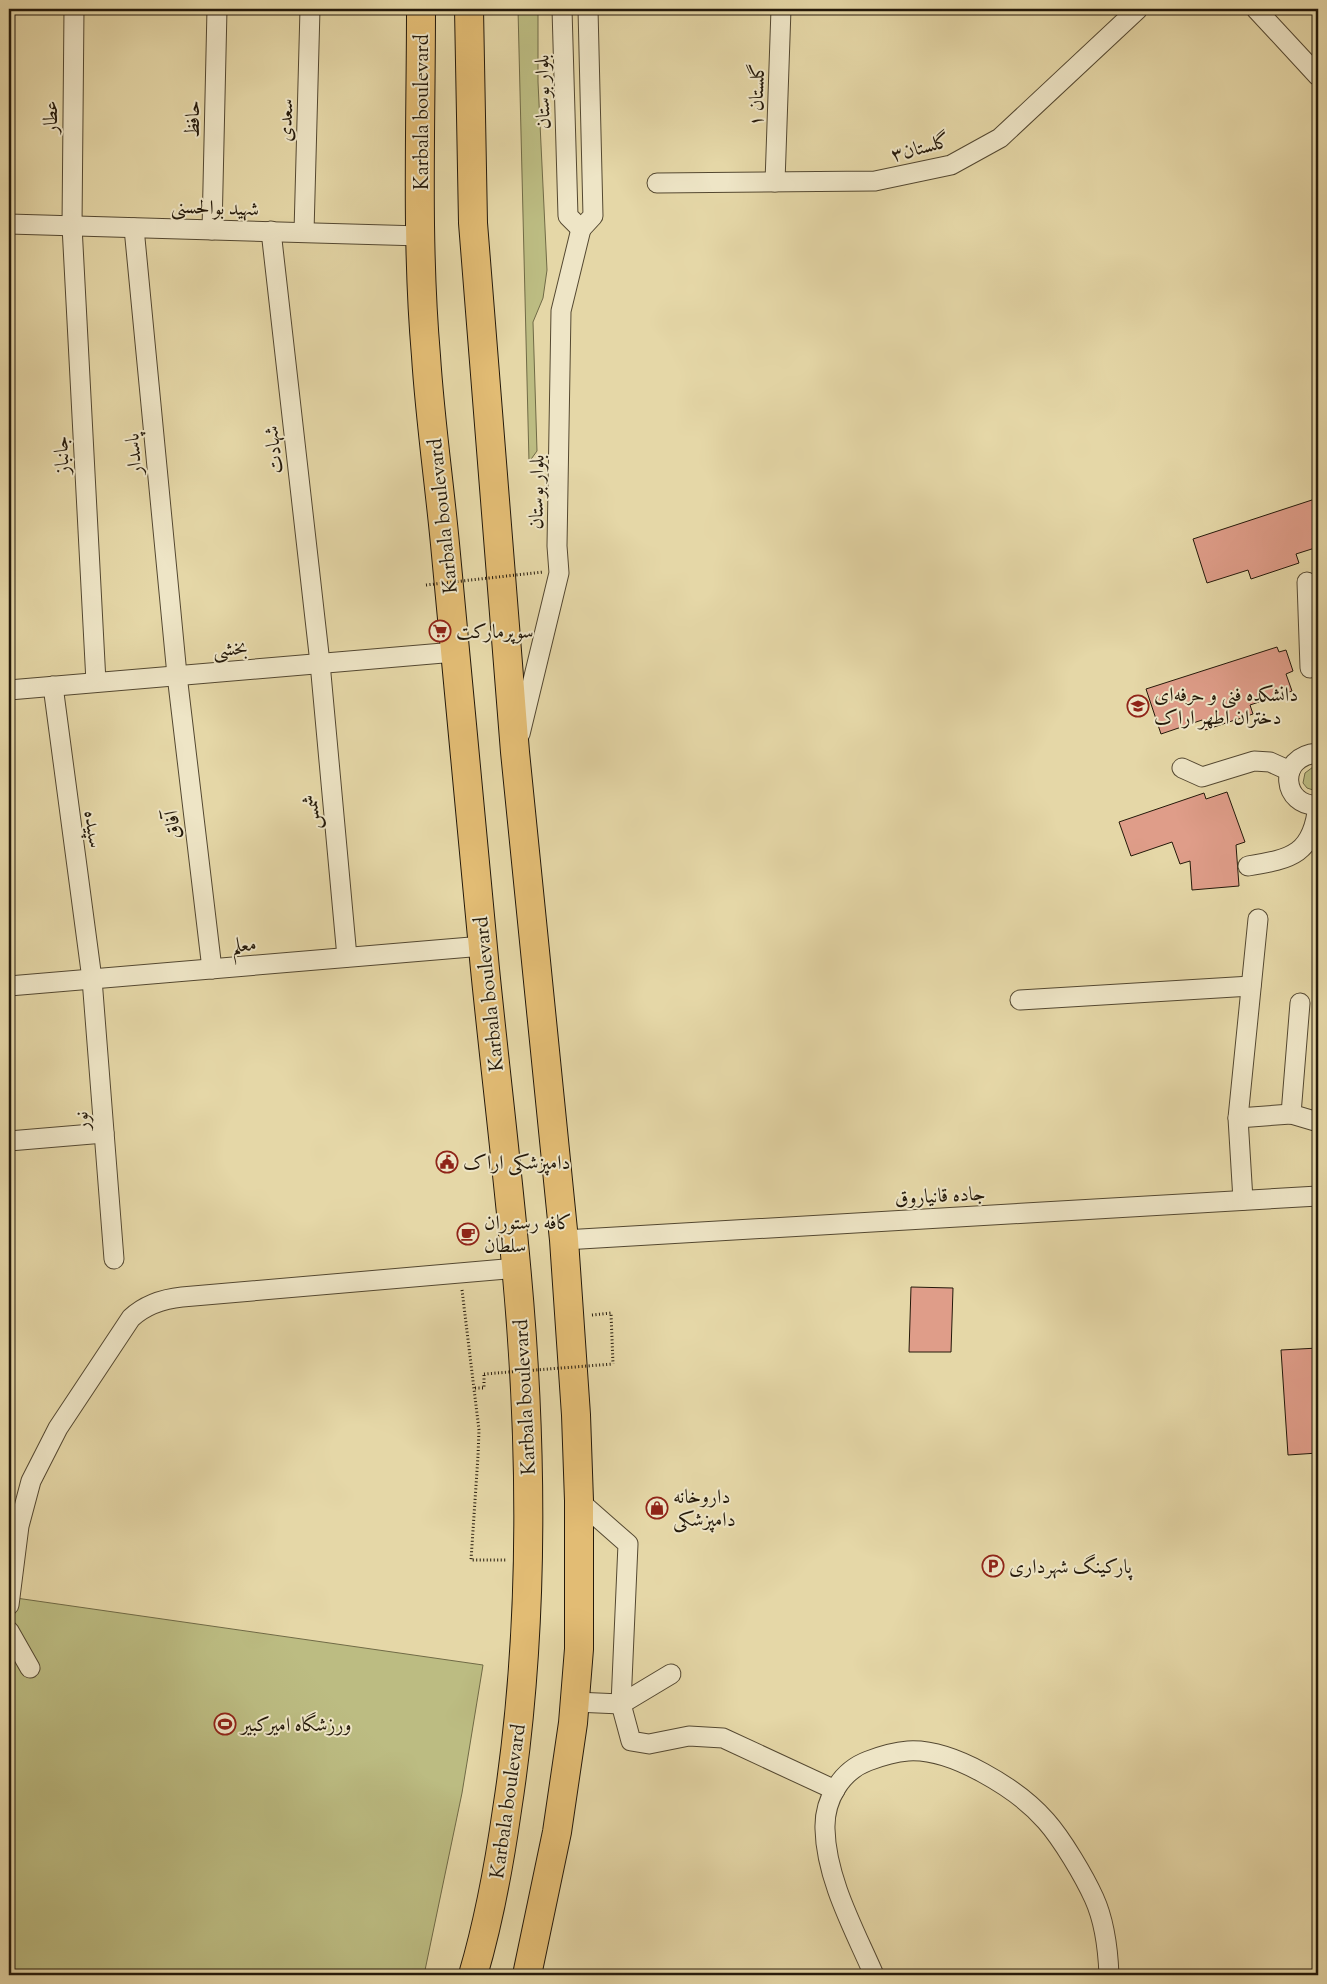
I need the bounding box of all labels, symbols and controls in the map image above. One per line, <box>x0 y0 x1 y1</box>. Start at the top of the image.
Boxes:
street label: Karbala boulevard <box>409 34 438 190</box>
street label: بلوار بوستان <box>529 54 560 130</box>
street label: گلستان ۱ <box>743 63 774 127</box>
street label: سعدی <box>272 98 303 142</box>
street label: عطار <box>38 100 67 136</box>
street label: حافظ <box>180 100 209 138</box>
street label: گلستان۳ <box>888 128 953 171</box>
street label: شهید بوالحسنی <box>170 193 260 226</box>
street label: شهادت <box>258 424 293 475</box>
street label: پاسدار <box>119 431 152 478</box>
street label: جانباز <box>48 435 79 477</box>
street label: Karbala boulevard <box>422 437 467 595</box>
street label: بلوار بوستان <box>523 454 554 530</box>
supermarket icon: سوپرمارکت <box>428 619 452 643</box>
place label: سوپرمارکت <box>456 619 534 648</box>
street label: بخشی <box>211 635 249 666</box>
place label: دانشکده فنی و حرفه‌ای دختران اطهر اراک <box>1154 682 1298 734</box>
school or university icon: دانشکده فنی و حرفه‌ای دختران اطهر اراک <box>1126 694 1150 718</box>
street label: شمس <box>297 793 329 831</box>
street label: آفاق <box>158 806 191 841</box>
street label: سپیده <box>75 809 109 850</box>
street label: Karbala boulevard <box>468 915 513 1073</box>
street label: معلم <box>231 931 258 966</box>
street label: نور <box>68 1110 99 1133</box>
public building icon: دامپزشکی اراک <box>435 1150 459 1174</box>
place label: دامپزشکی اراک <box>463 1150 571 1179</box>
street label: جاده قانیاروق <box>894 1181 986 1214</box>
place label: کافه رستوران سلطان <box>484 1210 572 1262</box>
cafe icon: کافه رستوران سلطان <box>456 1222 480 1246</box>
street label: Karbala boulevard <box>508 1318 545 1475</box>
place label: داروخانه دامپزشکی <box>673 1484 736 1536</box>
shop icon: داروخانه دامپزشکی <box>645 1496 669 1520</box>
place label: پارکینگ شهرداری <box>1009 1553 1133 1583</box>
parking icon: پارکینگ شهرداری <box>981 1554 1005 1578</box>
place label: ورزشگاه امیرکبیر <box>239 1711 352 1741</box>
sports icon: ورزشگاه امیرکبیر <box>213 1712 237 1736</box>
street label: Karbala boulevard <box>484 1722 535 1881</box>

